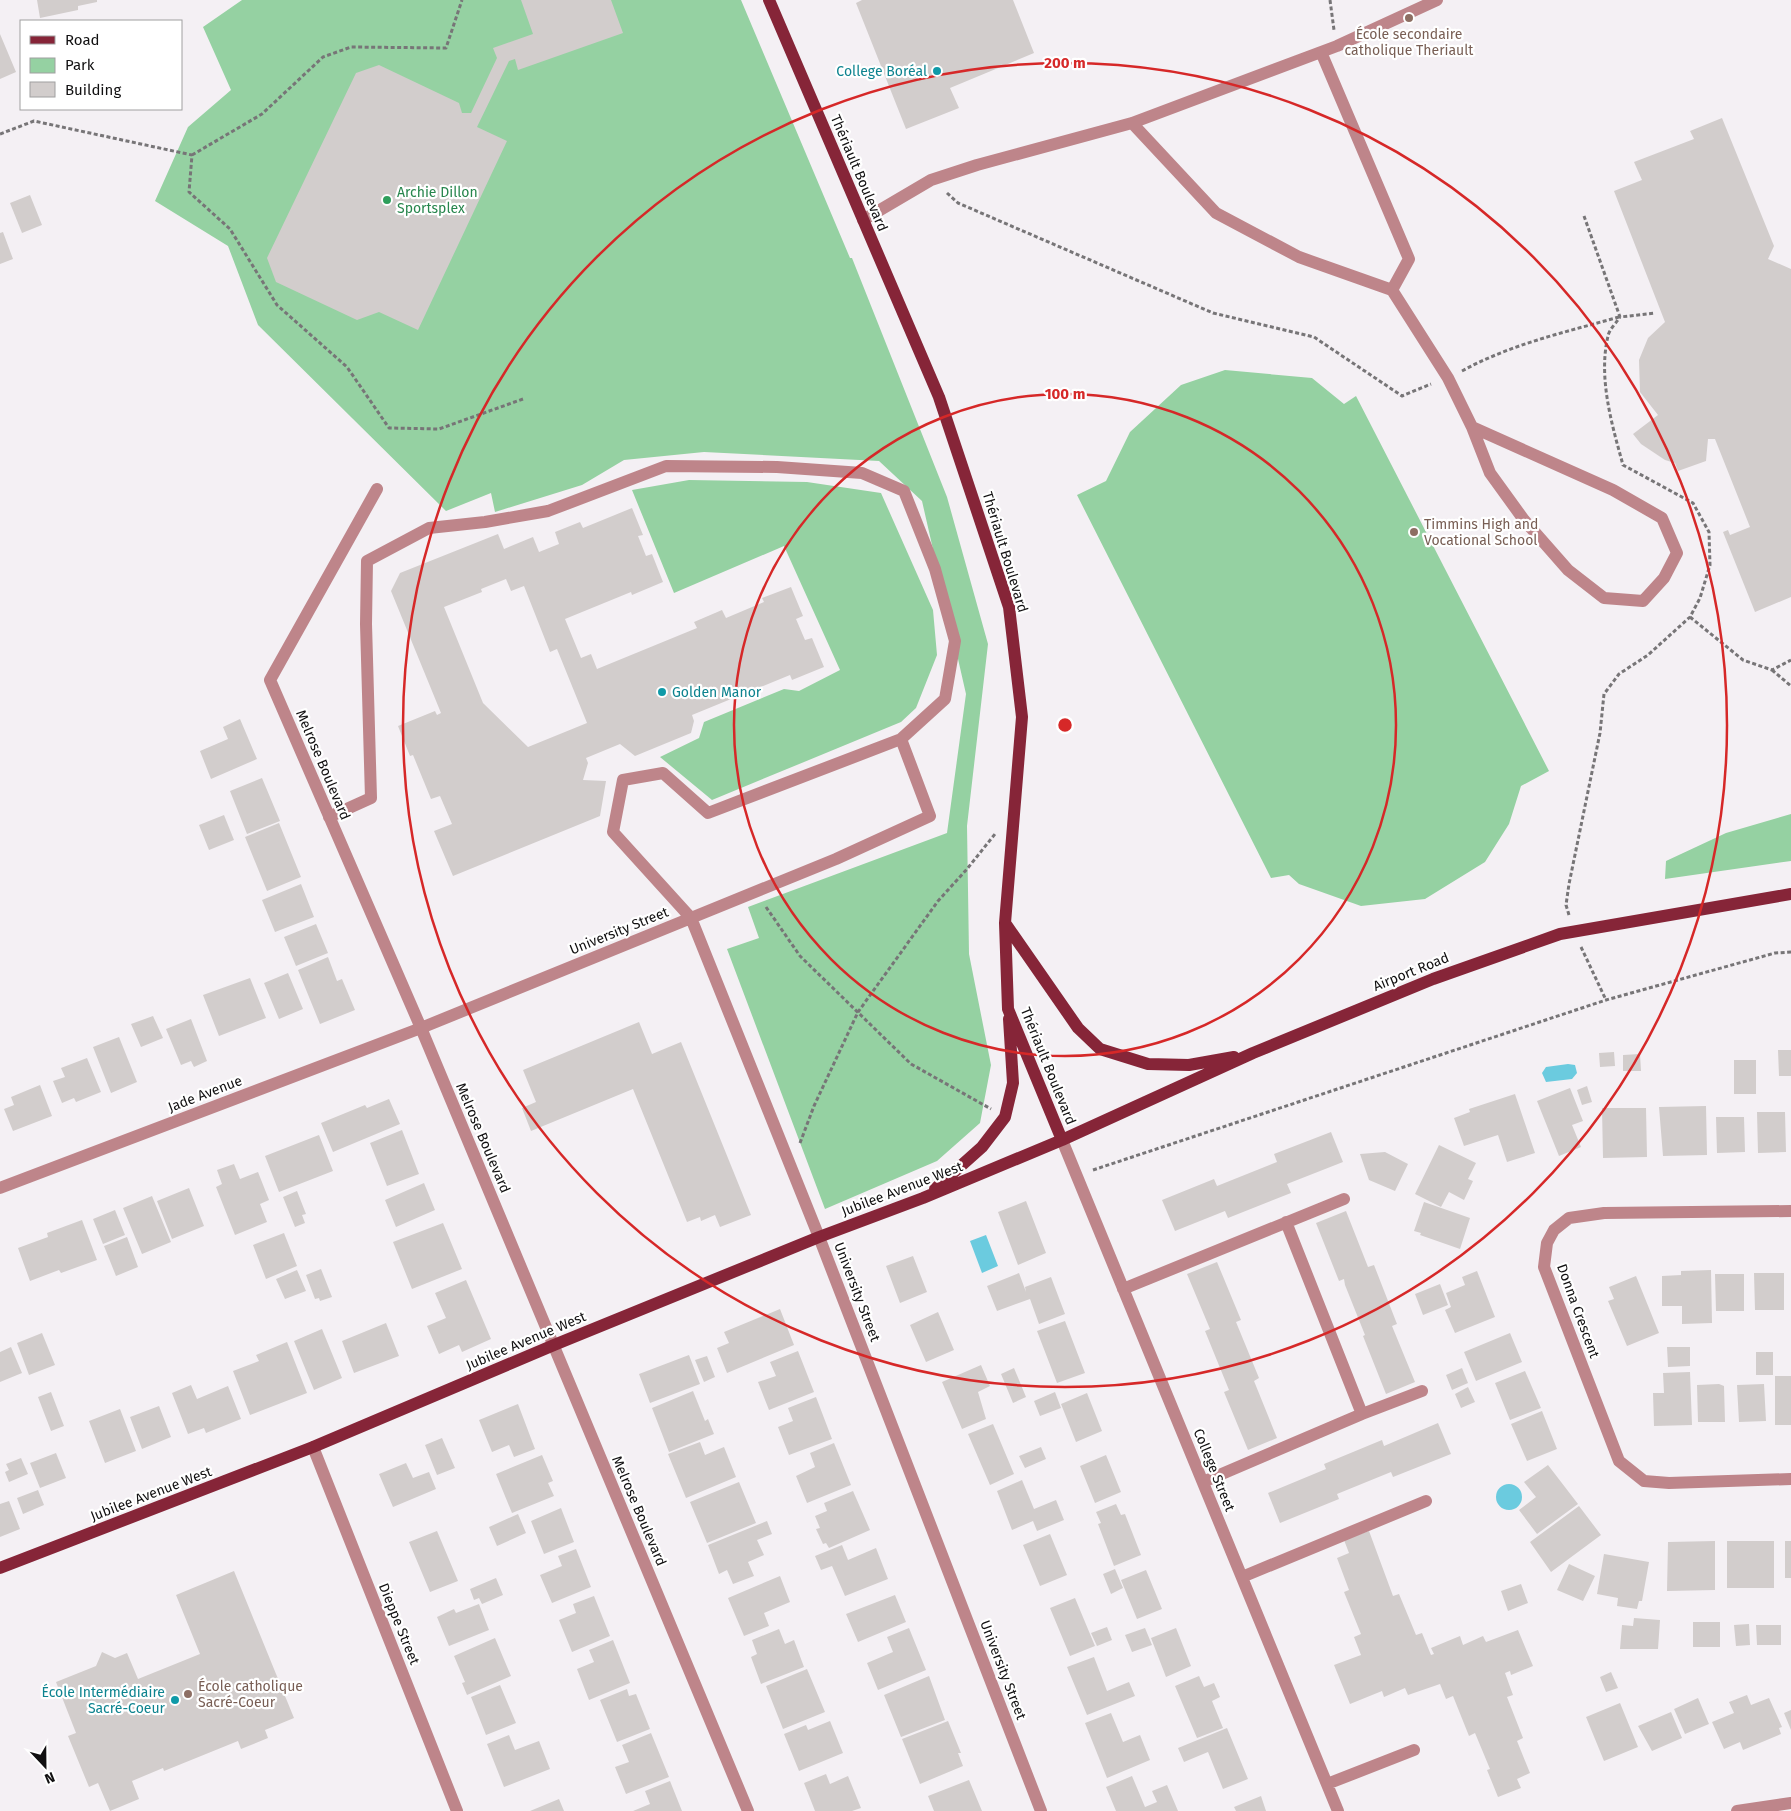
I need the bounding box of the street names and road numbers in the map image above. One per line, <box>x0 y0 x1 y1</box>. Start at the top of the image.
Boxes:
street label: Thériault Boulevard <box>827 112 891 234</box>
street label: Thériault Boulevard <box>979 490 1031 614</box>
street label: Melrose Boulevard <box>292 707 354 823</box>
street label: University Street <box>567 903 672 959</box>
street label: Airport Road <box>1371 949 1451 995</box>
street label: Thériault Boulevard <box>1017 1005 1079 1127</box>
street label: Jade Avenue <box>166 1072 244 1116</box>
street label: Melrose Boulevard <box>452 1080 514 1196</box>
street label: Jubilee Avenue West <box>839 1158 966 1220</box>
street label: University Street <box>830 1240 884 1345</box>
street label: Donna Crescent <box>1553 1262 1603 1361</box>
street label: Jubilee Avenue West <box>464 1308 589 1374</box>
street label: College Street <box>1190 1426 1239 1515</box>
street label: Melrose Boulevard <box>608 1453 670 1569</box>
street label: Jubilee Avenue West <box>88 1463 215 1525</box>
street label: Dieppe Street <box>375 1581 423 1668</box>
street label: University Street <box>976 1618 1030 1723</box>

